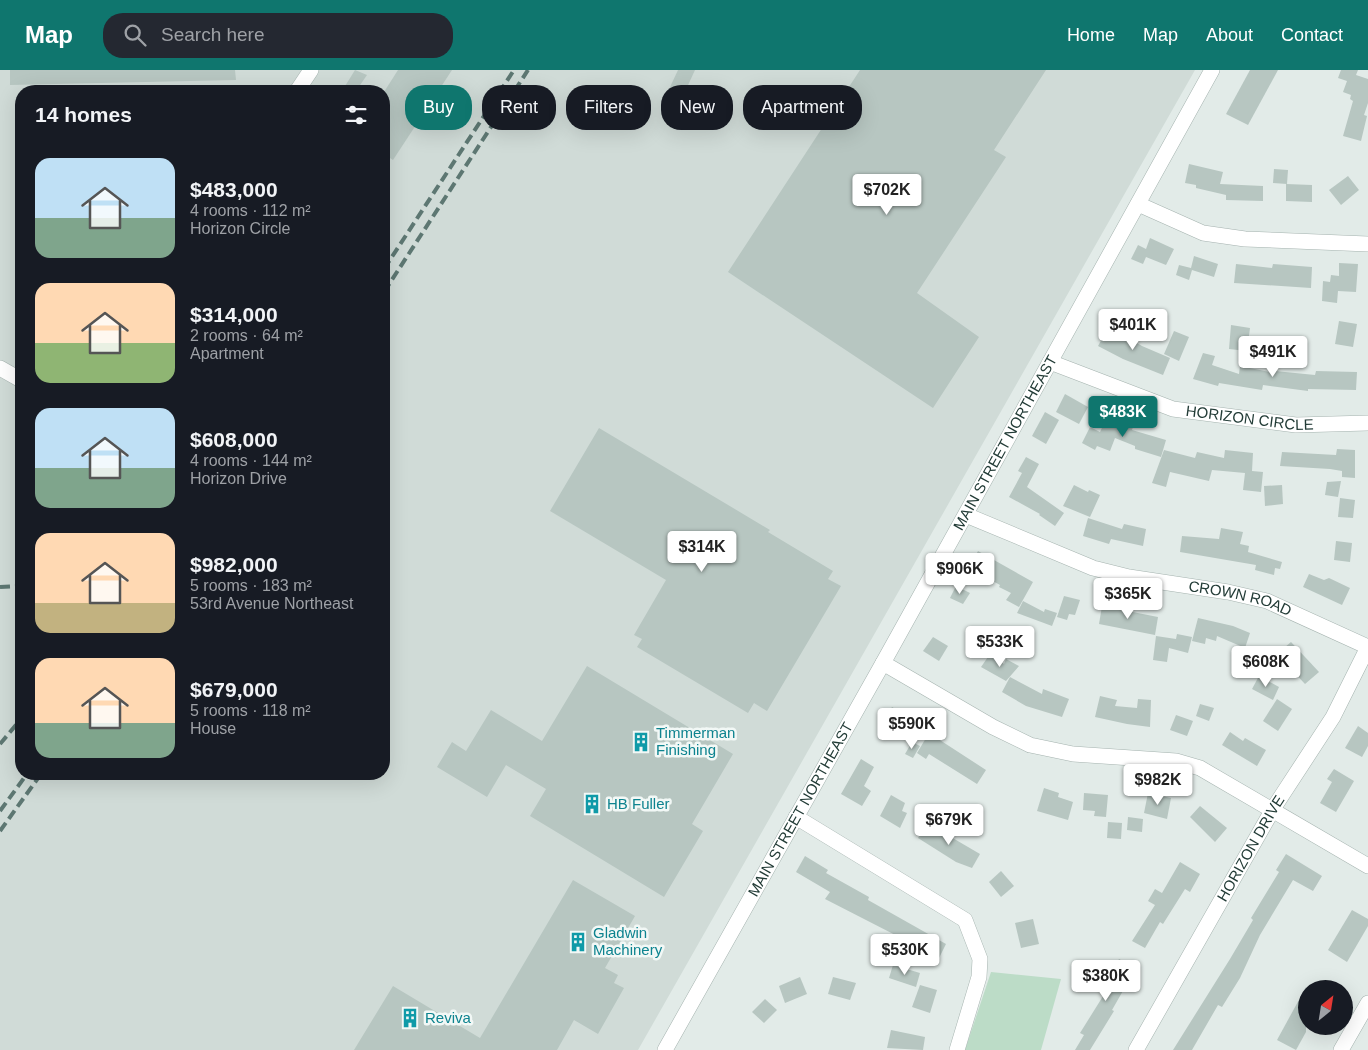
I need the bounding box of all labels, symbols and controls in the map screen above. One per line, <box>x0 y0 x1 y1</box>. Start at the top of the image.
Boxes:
search box <box>103 13 453 58</box>
text: Map <box>25 21 73 48</box>
icon: search <box>121 21 149 49</box>
text: Search here <box>161 24 265 45</box>
text: Home <box>1067 25 1115 45</box>
text: Map <box>1143 25 1178 45</box>
text: About <box>1206 25 1253 45</box>
text: Contact <box>1281 25 1343 45</box>
chip: Buy <box>405 85 472 130</box>
chip: Rent <box>482 85 556 130</box>
chip: Filters <box>566 85 651 130</box>
chip: New <box>661 85 733 130</box>
chip: Apartment <box>743 85 862 130</box>
icon: filters <box>342 101 370 129</box>
text: 14 homes <box>35 103 132 126</box>
pin: $702K <box>852 174 922 216</box>
icon: home <box>75 178 135 238</box>
text: $483,000 <box>190 178 278 201</box>
text: $702K <box>863 181 911 198</box>
text: 4 rooms · 112 m² <box>190 202 311 219</box>
text: Horizon Circle <box>190 220 290 237</box>
icon: home <box>75 303 135 363</box>
text: $314,000 <box>190 303 278 326</box>
pin: $401K <box>1098 308 1168 351</box>
text: $401K <box>1109 316 1157 333</box>
text: 2 rooms · 64 m² <box>190 327 303 344</box>
pin: $491K <box>1238 336 1308 378</box>
text: $491K <box>1249 343 1297 360</box>
text: Apartment <box>190 345 264 362</box>
street label: MAIN STREET NORTHEAST <box>949 352 1060 533</box>
pin: $483K <box>1088 396 1158 438</box>
street label: HORIZON CIRCLE <box>1185 402 1314 433</box>
text: $483K <box>1099 403 1147 420</box>
icon: home <box>75 428 135 488</box>
text: $608,000 <box>190 428 278 451</box>
text: 4 rooms · 144 m² <box>190 452 312 469</box>
text: Horizon Drive <box>190 470 287 487</box>
pin: $314K <box>667 530 737 573</box>
text: $314K <box>678 538 726 555</box>
pin: $906K <box>925 552 995 595</box>
icon: home <box>75 553 135 613</box>
text: $982,000 <box>190 553 278 576</box>
text: $906K <box>936 560 984 577</box>
text: 5 rooms · 183 m² <box>190 577 312 594</box>
street label: CROWN ROAD <box>1187 577 1295 619</box>
pin: $365K <box>1093 578 1163 620</box>
text: $365K <box>1104 585 1152 602</box>
text: 53rd Avenue Northeast <box>190 595 353 612</box>
pin: $533K <box>965 626 1035 668</box>
text: $533K <box>976 633 1024 650</box>
pin: $608K <box>1231 646 1301 688</box>
text: $608K <box>1242 653 1290 670</box>
icon: home <box>75 678 135 738</box>
text: $679,000 <box>190 678 278 701</box>
text: 5 rooms · 118 m² <box>190 702 311 719</box>
pin: $590K <box>877 708 947 750</box>
text: $590K <box>888 715 936 732</box>
street label: MAIN STREET NORTHEAST <box>744 719 856 899</box>
text: House <box>190 720 236 737</box>
place label: Timmerman Finishing <box>656 724 735 758</box>
building icon: Timmerman Finishing <box>630 731 652 753</box>
pin: $982K <box>1123 764 1193 806</box>
text: $982K <box>1134 771 1182 788</box>
street label: HORIZON DRIVE <box>1213 792 1288 904</box>
building icon: HB Fuller <box>581 793 603 815</box>
place label: HB Fuller <box>607 795 670 812</box>
pin: $679K <box>914 804 984 846</box>
text: $679K <box>925 811 973 828</box>
place label: Gladwin Machinery <box>593 924 663 958</box>
building icon: Gladwin Machinery <box>567 931 589 953</box>
pin: $530K <box>870 934 940 976</box>
text: $530K <box>881 941 929 958</box>
pin: $380K <box>1071 960 1141 1002</box>
text: $380K <box>1082 967 1130 984</box>
north arrow <box>1298 980 1352 1035</box>
map controls <box>1298 980 1353 1035</box>
building icon: Reviva <box>399 1007 421 1029</box>
place label: Reviva <box>425 1009 472 1026</box>

